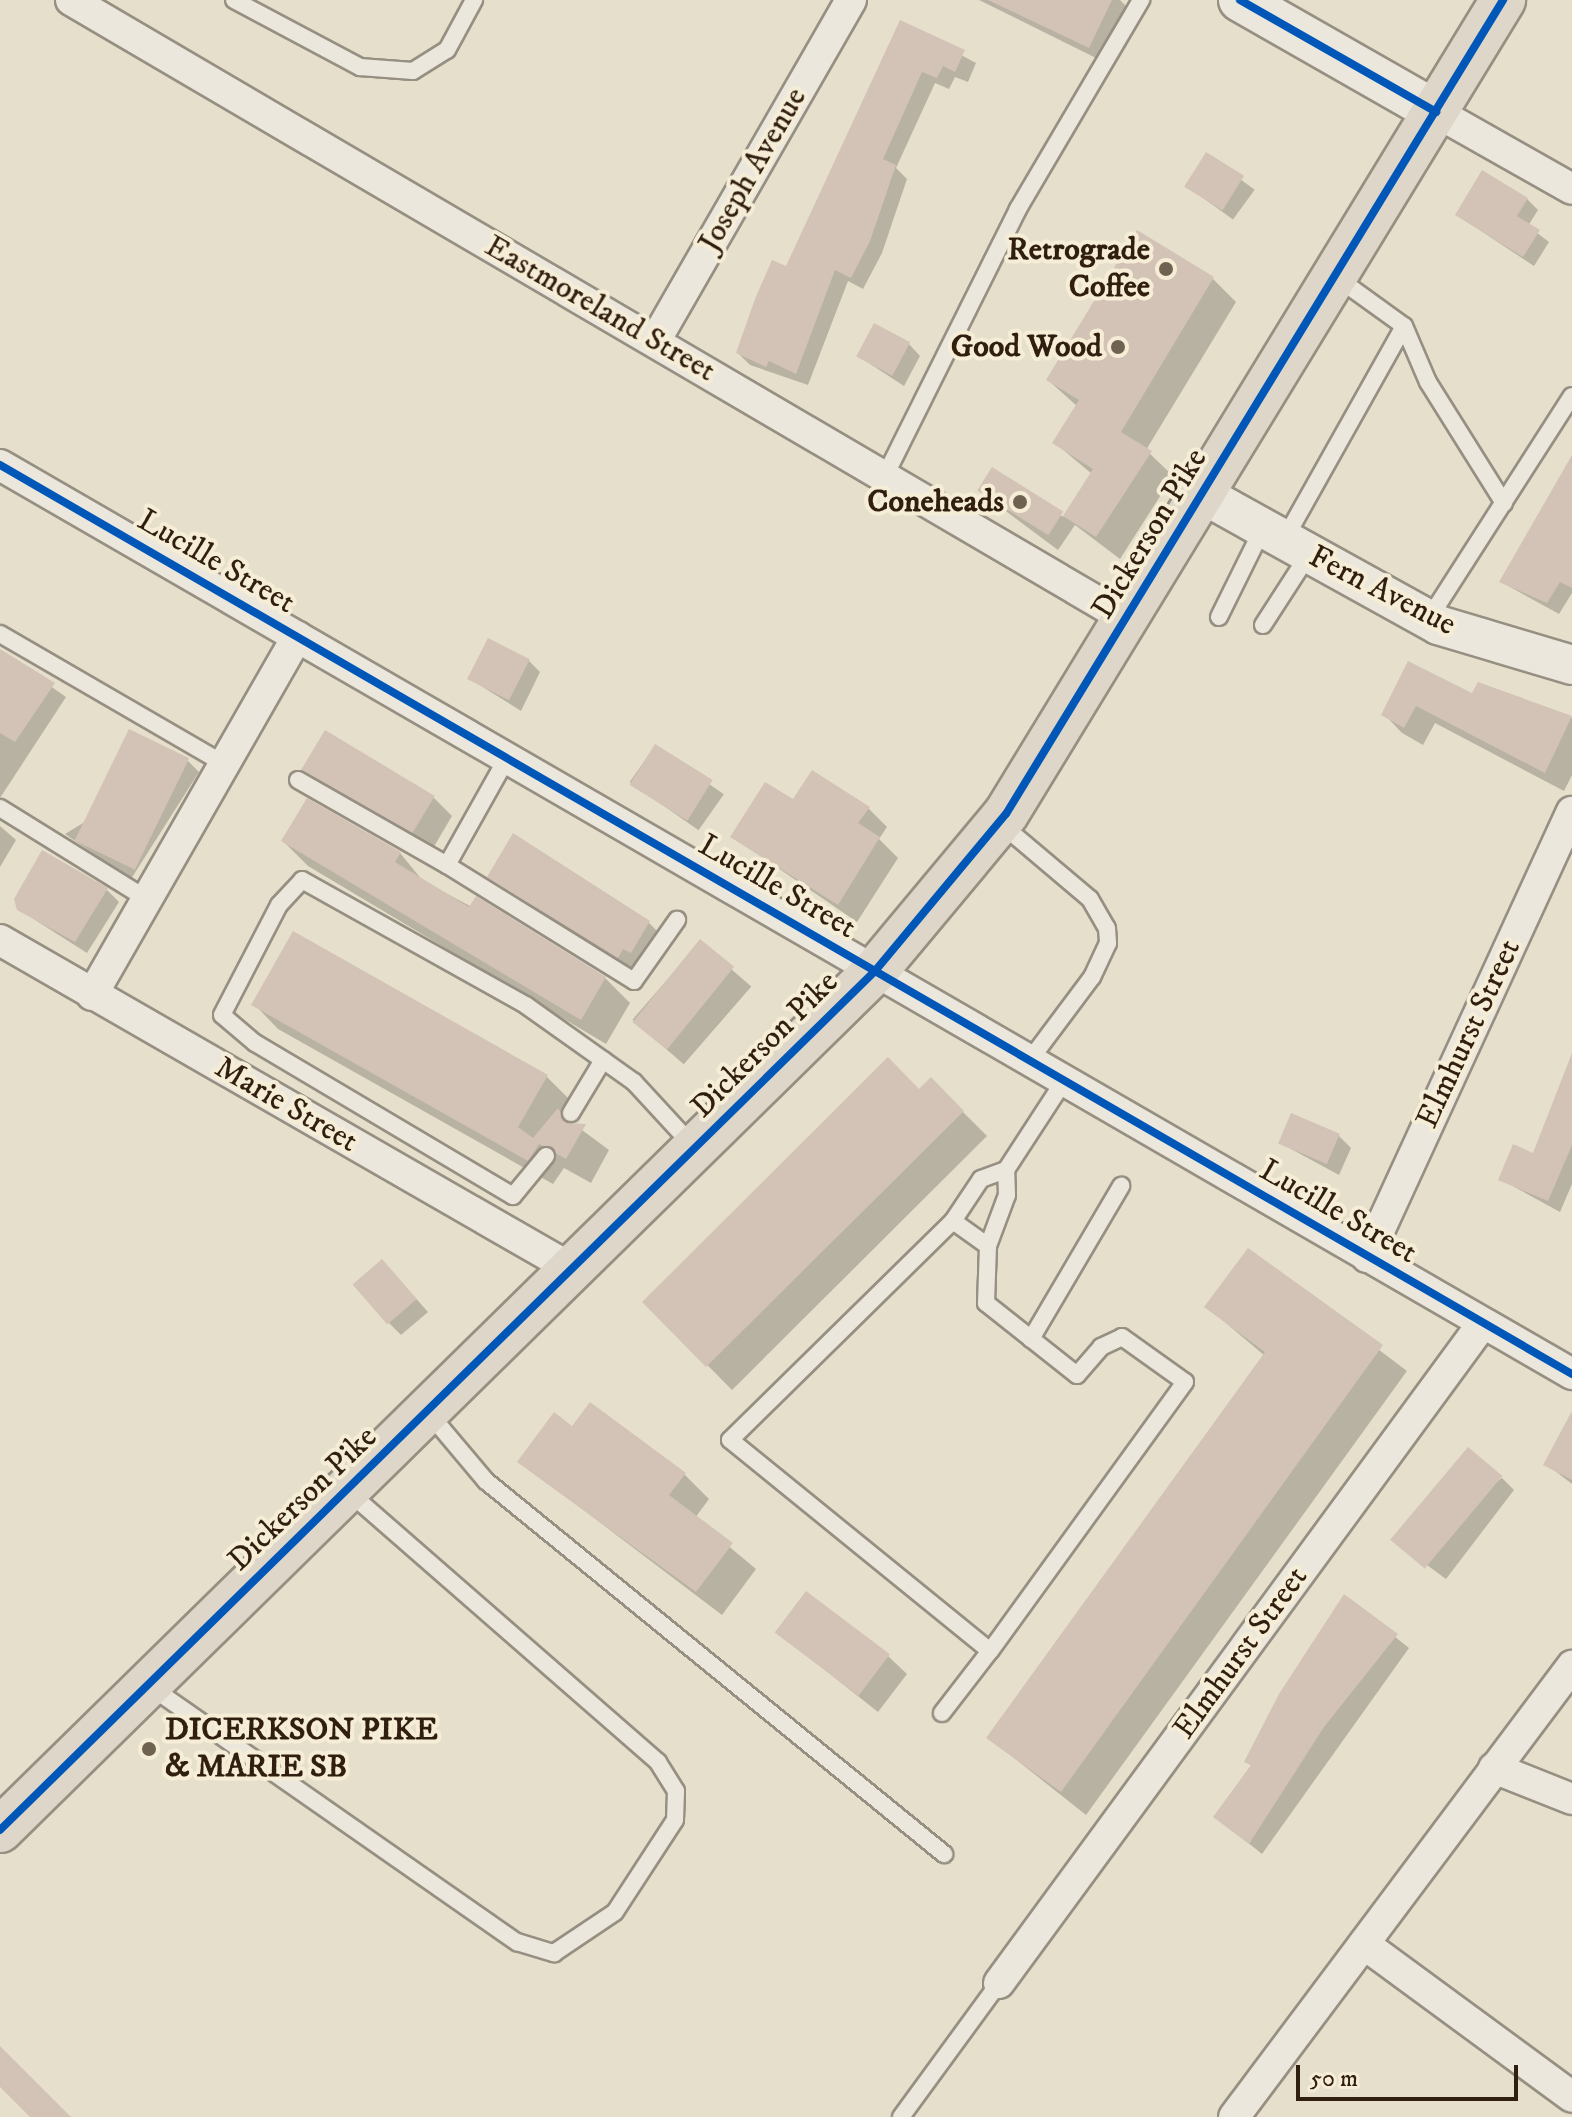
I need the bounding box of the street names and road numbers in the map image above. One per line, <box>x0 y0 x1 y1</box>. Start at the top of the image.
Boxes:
street label: Joseph Avenue <box>691 81 815 259</box>
street label: Eastmoreland Street <box>478 227 722 391</box>
street label: Dickerson Pike <box>1084 442 1216 626</box>
street label: Lucille Street <box>130 502 302 622</box>
street label: Fern Avenue <box>1302 538 1462 644</box>
street label: Lucille Street <box>691 827 863 947</box>
street label: Elmhurst Street <box>1409 934 1529 1134</box>
street label: Dickerson Pike <box>684 964 846 1126</box>
street label: Marie Street <box>208 1049 364 1161</box>
street label: Lucille Street <box>1252 1152 1424 1272</box>
street label: Dickerson Pike <box>221 1418 385 1580</box>
street label: Elmhurst Street <box>1166 1559 1316 1747</box>

